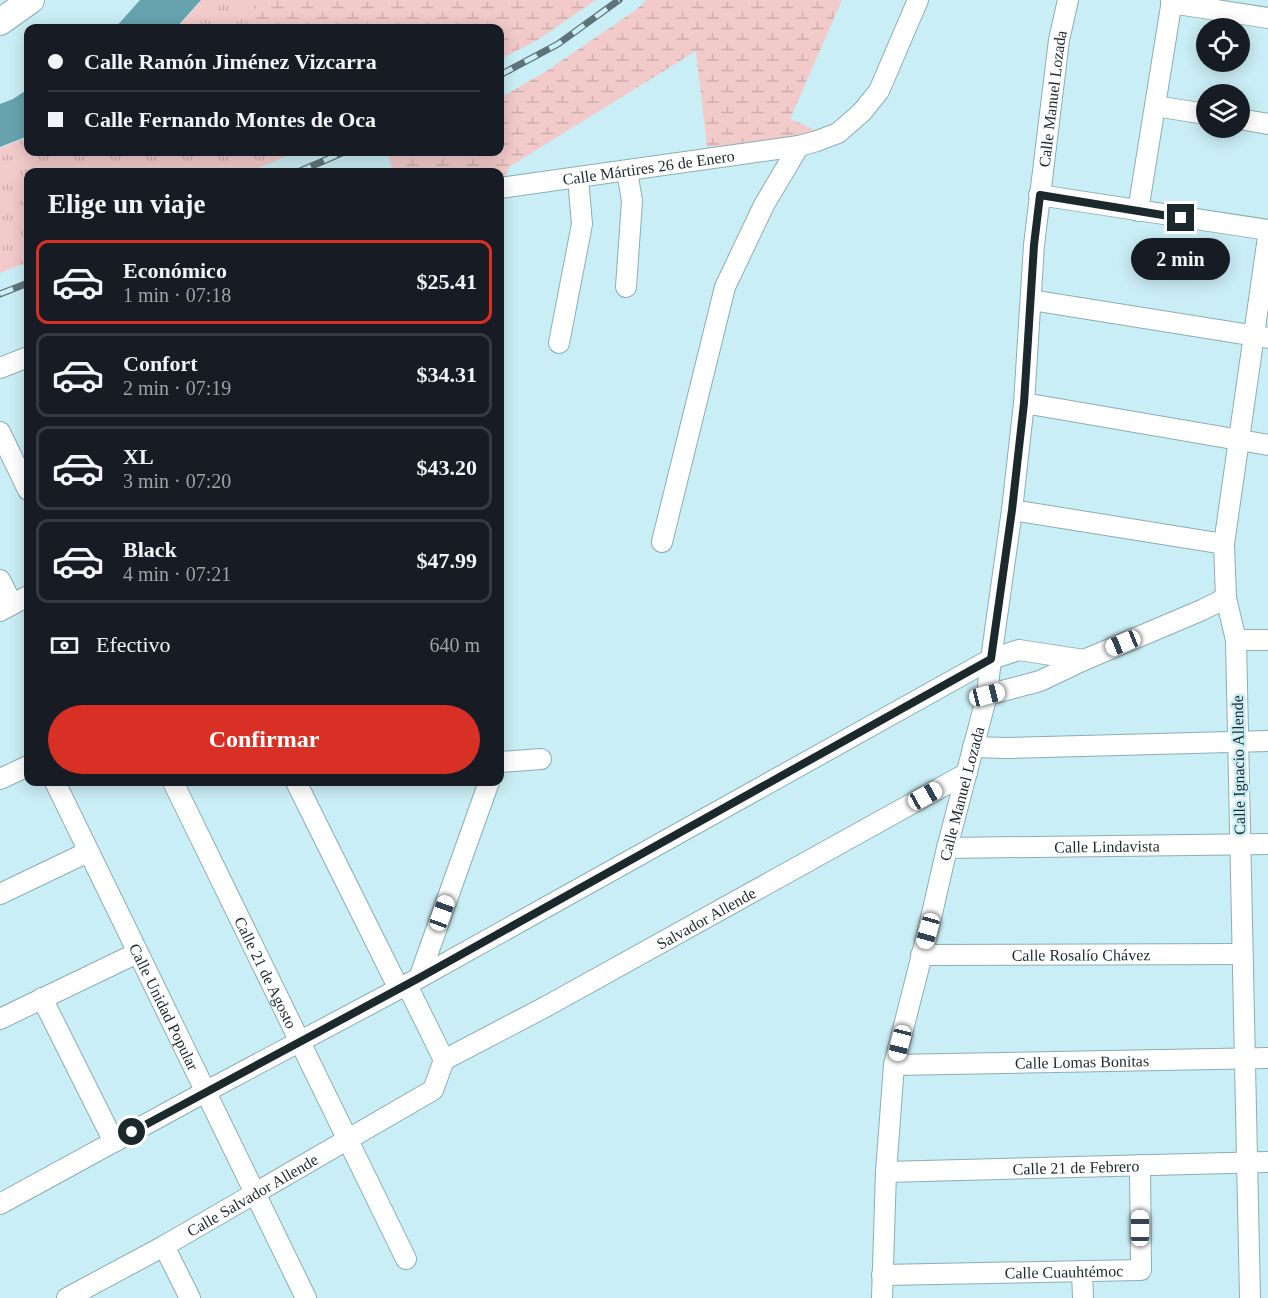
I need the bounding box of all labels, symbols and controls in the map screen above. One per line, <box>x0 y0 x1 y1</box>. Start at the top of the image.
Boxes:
map controls <box>1196 18 1250 138</box>
button: locate <box>1196 18 1250 72</box>
street label: Calle Manuel Lozada <box>1036 29 1070 168</box>
text: Calle Ramón Jiménez Vizcarra <box>84 49 377 74</box>
button: layers <box>1196 84 1250 138</box>
text: Calle Fernando Montes de Oca <box>84 107 376 132</box>
street label: Calle Mártires 26 de Enero <box>562 147 736 188</box>
text: Elige un viaje <box>48 189 206 219</box>
route end <box>1167 204 1194 231</box>
callout: 2 min <box>1132 239 1230 281</box>
text: 2 min <box>1156 248 1205 270</box>
icon: car <box>51 255 105 309</box>
text: Económico <box>123 258 227 283</box>
text: $25.41 <box>417 269 477 294</box>
text: 1 min · 07:18 <box>123 284 231 306</box>
icon: car <box>51 348 105 402</box>
text: Confort <box>123 351 198 376</box>
text: $34.31 <box>417 362 477 387</box>
text: 2 min · 07:19 <box>123 377 231 399</box>
icon: car <box>51 441 105 495</box>
text: XL <box>123 444 154 469</box>
text: $43.20 <box>417 455 477 480</box>
text: 3 min · 07:20 <box>123 470 231 492</box>
icon: car <box>51 534 105 588</box>
text: Black <box>123 537 177 562</box>
text: $47.99 <box>417 548 477 573</box>
text: 4 min · 07:21 <box>123 563 231 585</box>
car <box>1103 628 1143 658</box>
icon: cash <box>48 629 81 662</box>
text: Efectivo <box>96 632 171 657</box>
text: 640 m <box>429 634 480 656</box>
car <box>967 682 1007 708</box>
street label: Calle Ignacio Allende <box>1229 695 1249 835</box>
button: Confirmar <box>48 705 480 774</box>
street label: Calle Manuel Lozada <box>936 725 987 862</box>
car <box>905 779 945 813</box>
street label: Calle Lindavista <box>1054 837 1160 856</box>
street label: Salvador Allende <box>654 884 759 953</box>
car <box>427 893 457 933</box>
car <box>914 911 942 951</box>
street label: Calle 21 de Agosto <box>231 914 300 1031</box>
street label: Calle Unidad Popular <box>126 941 202 1074</box>
street label: Calle Rosalío Chávez <box>1012 946 1150 964</box>
car <box>887 1023 913 1063</box>
street label: Calle Lomas Bonitas <box>1015 1052 1149 1072</box>
route start <box>118 1118 145 1145</box>
street label: Calle Salvador Allende <box>184 1151 321 1240</box>
street label: Calle 21 de Febrero <box>1012 1157 1139 1178</box>
car <box>1131 1210 1149 1246</box>
street label: Calle Cuauhtémoc <box>1004 1262 1123 1282</box>

